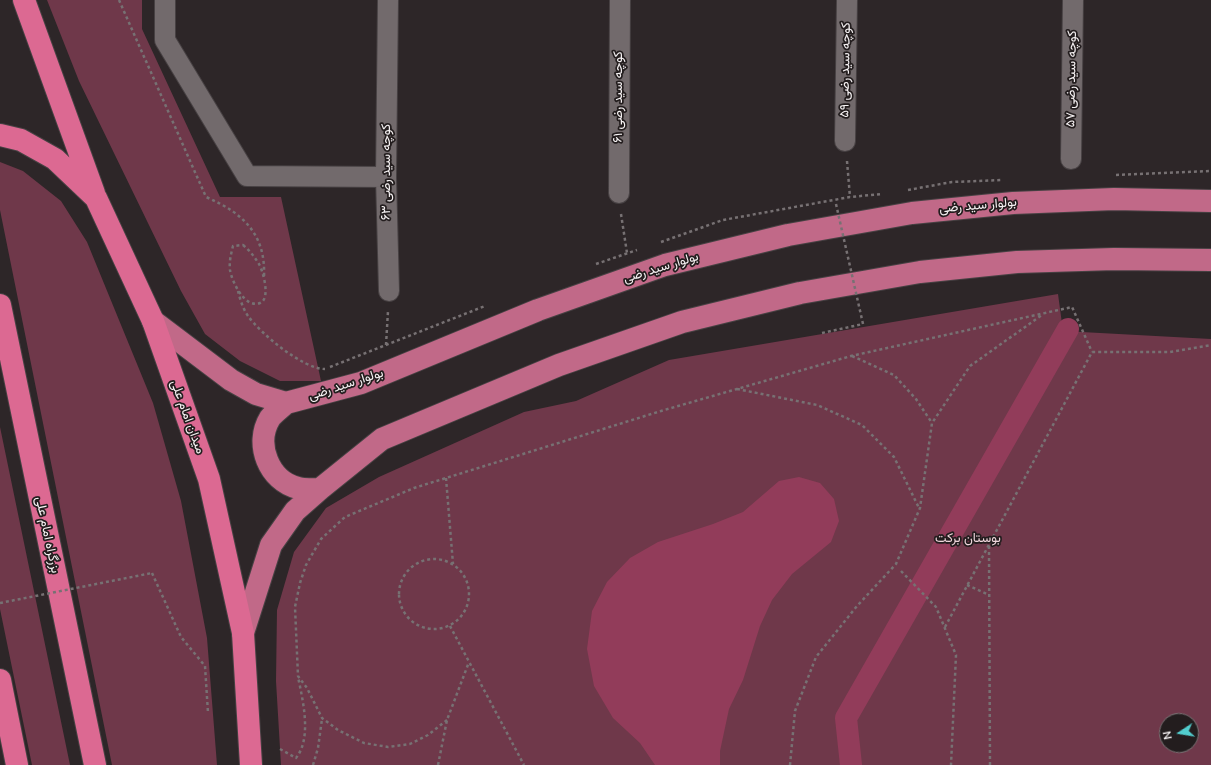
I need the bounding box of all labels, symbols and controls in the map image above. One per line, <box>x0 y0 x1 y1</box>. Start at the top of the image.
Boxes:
street label: کوچه سید رضی ۵۹ <box>837 22 855 118</box>
street label: کوچه سید رضی ۵۷ <box>1063 30 1081 128</box>
street label: کوچه سید رضی ۶۱ <box>611 51 627 143</box>
street label: کوچه سید رضی ۶۳ <box>379 124 395 220</box>
street label: بولوار سید رضی <box>939 195 1017 217</box>
street label: بولوار سید رضی <box>621 249 701 287</box>
street label: بولوار سید رضی <box>307 366 385 404</box>
street label: میدان امام علی <box>166 378 208 456</box>
street label: بزرگراه امام علی <box>31 495 63 575</box>
park label: بوستان برکت <box>935 531 1001 547</box>
north arrow <box>1159 713 1199 753</box>
text: N <box>1160 730 1176 741</box>

